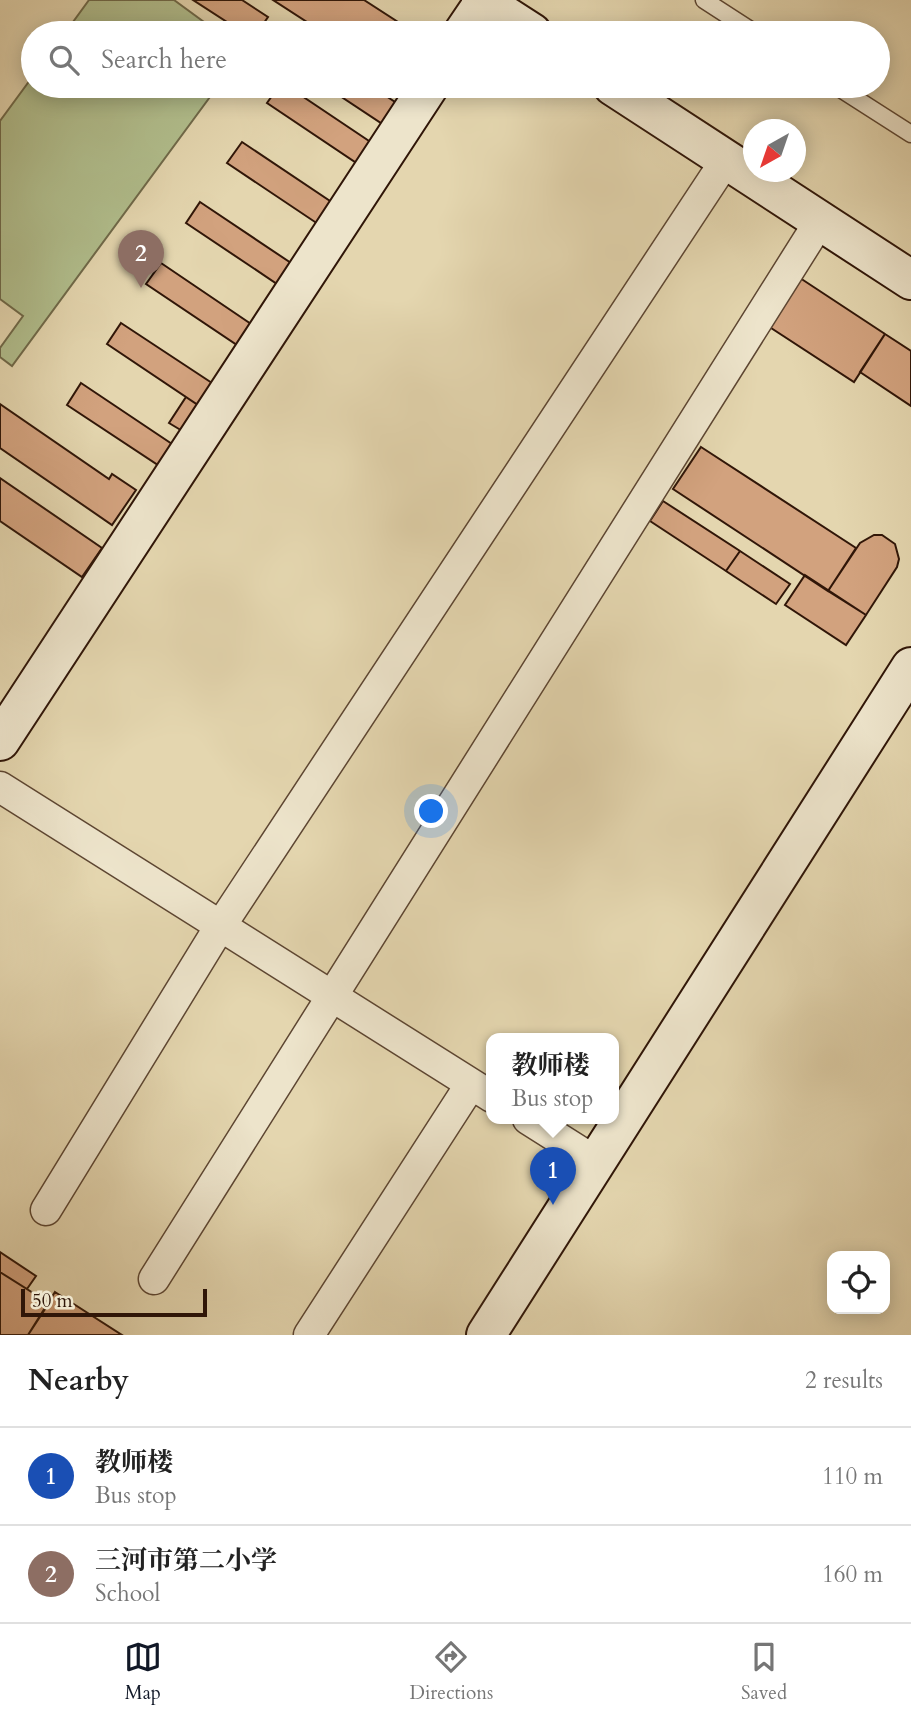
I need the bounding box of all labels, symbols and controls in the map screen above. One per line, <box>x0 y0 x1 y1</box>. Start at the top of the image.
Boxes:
search box <box>21 21 890 98</box>
icon: search <box>45 41 83 79</box>
text: Search here <box>101 42 227 77</box>
north arrow <box>743 119 806 182</box>
pin: 2 <box>118 230 164 288</box>
your location <box>414 794 448 828</box>
popup <box>486 1033 619 1124</box>
text: 教师楼 <box>512 1048 590 1083</box>
text: Bus stop <box>512 1083 593 1114</box>
pin: 1 <box>530 1147 576 1205</box>
map controls <box>827 1251 890 1314</box>
button: locate <box>827 1251 890 1314</box>
scale bar <box>21 1286 206 1318</box>
text: 50 m <box>32 1288 73 1314</box>
text: Nearby <box>28 1360 129 1401</box>
text: 2 results <box>805 1365 883 1396</box>
text: 教师楼 <box>95 1445 173 1480</box>
text: 1 <box>45 1461 57 1492</box>
text: 110 m <box>822 1461 883 1492</box>
text: Bus stop <box>95 1480 177 1511</box>
text: 三河市第二小学 <box>95 1543 277 1578</box>
text: 2 <box>45 1559 57 1590</box>
text: 160 m <box>822 1559 883 1590</box>
text: School <box>95 1578 160 1609</box>
tab: Map <box>124 1638 162 1706</box>
tab: Directions <box>410 1638 493 1706</box>
tab: Saved <box>741 1638 787 1706</box>

